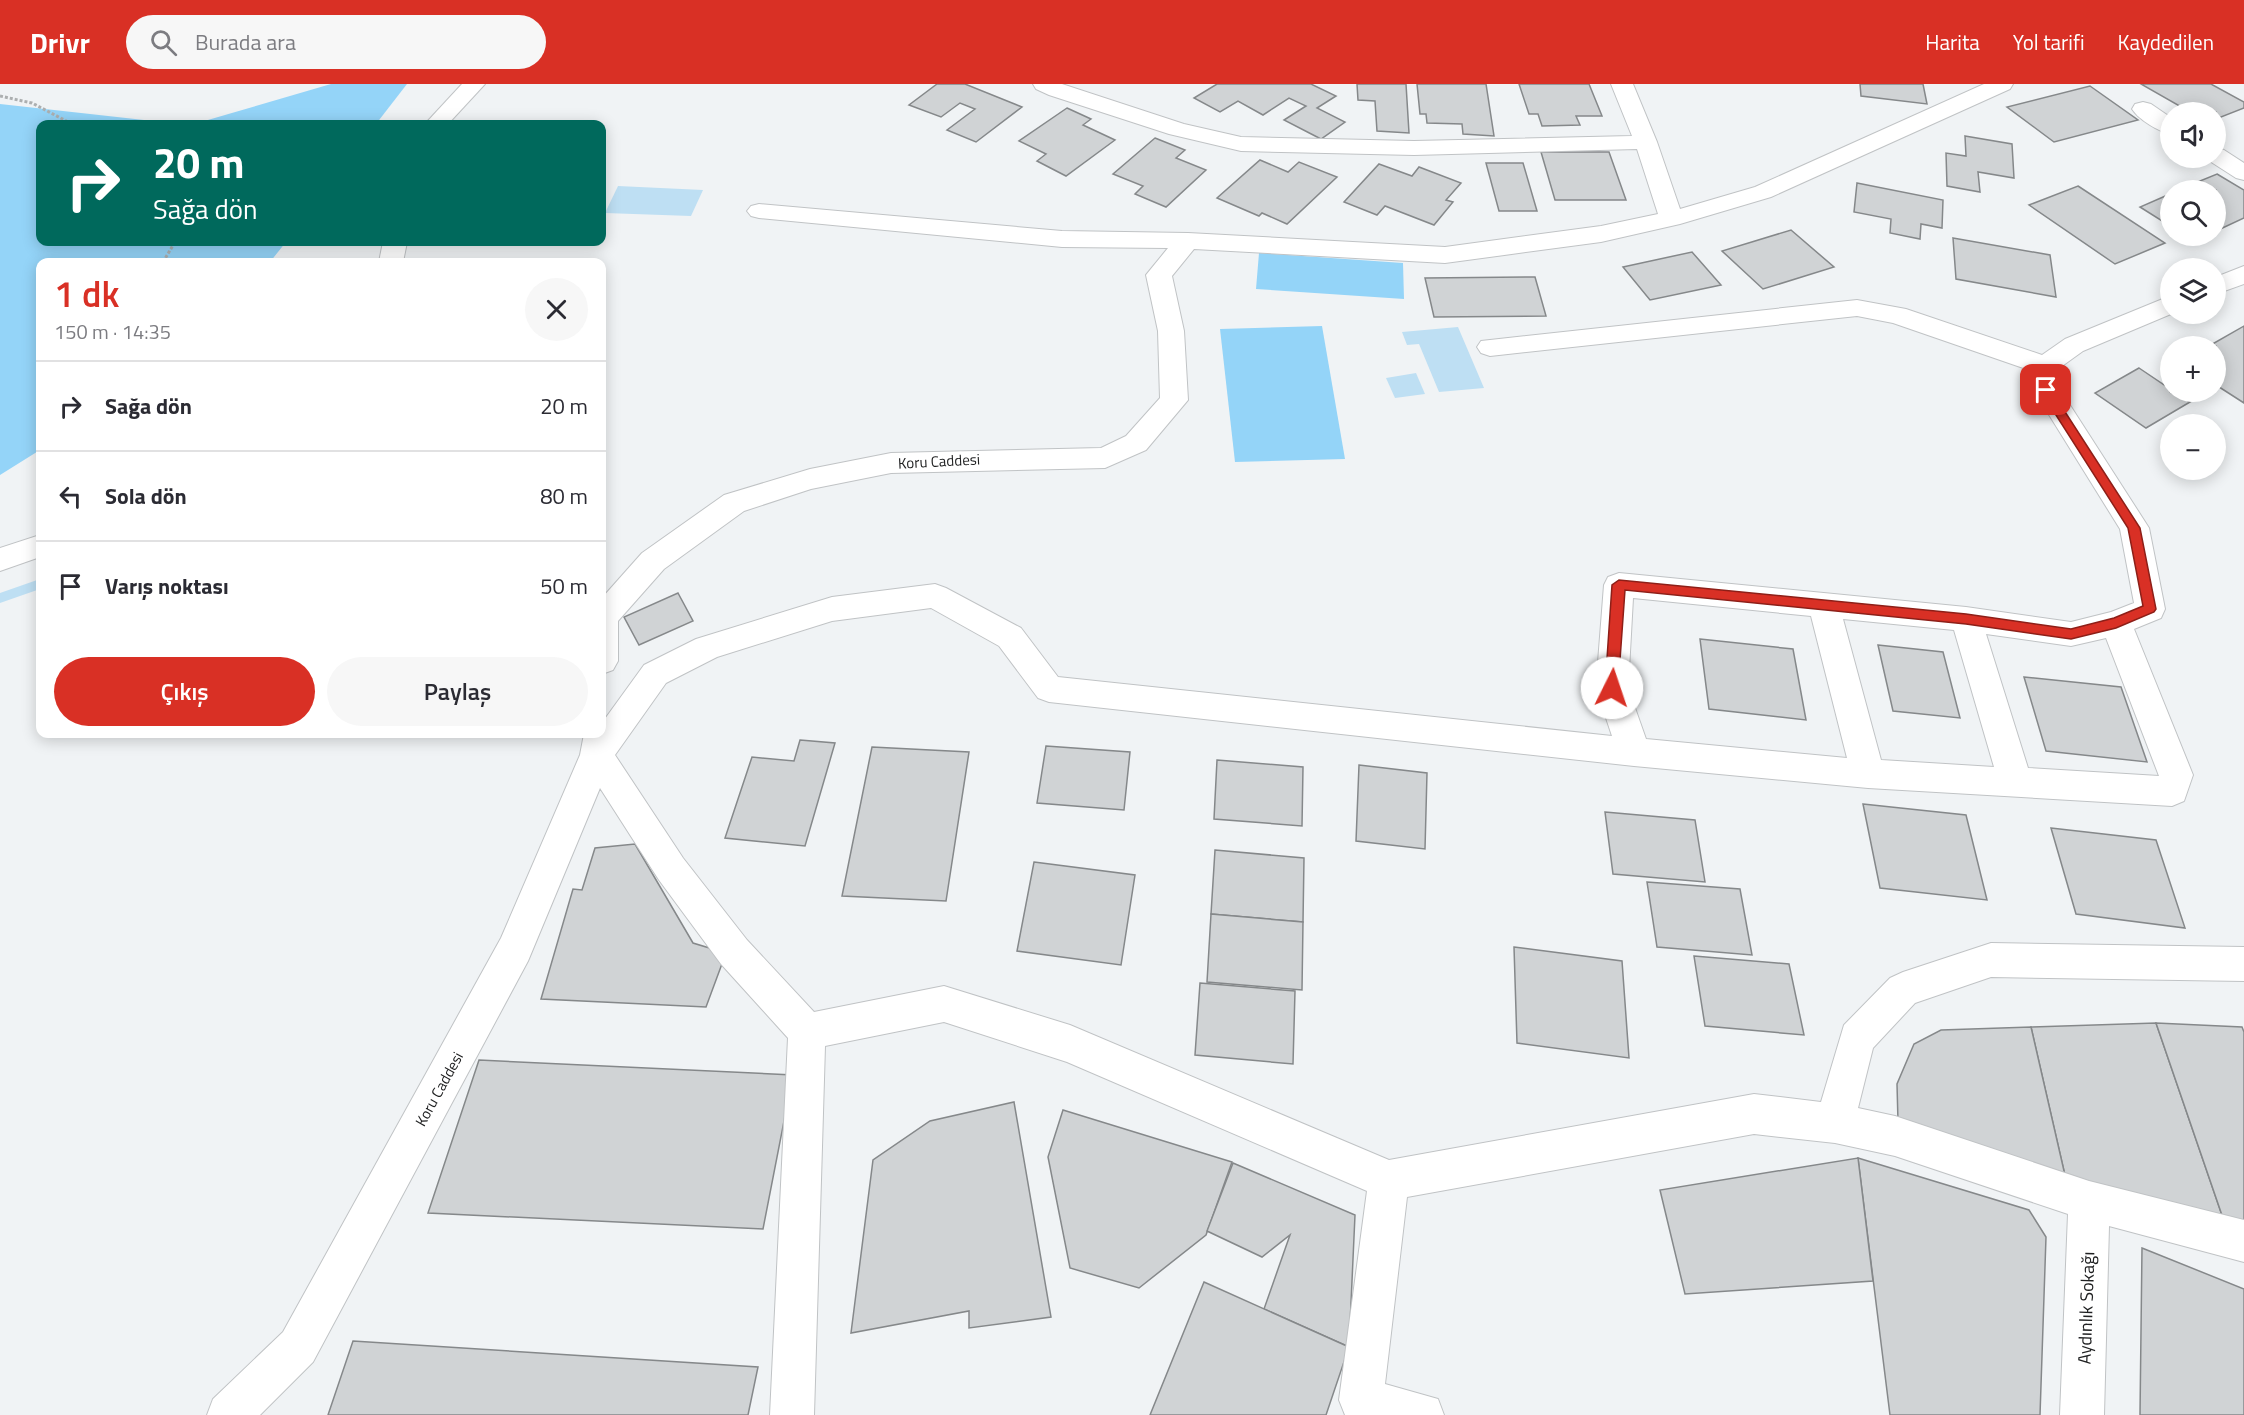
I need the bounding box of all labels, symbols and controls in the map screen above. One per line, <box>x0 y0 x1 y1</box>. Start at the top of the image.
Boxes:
search box <box>126 15 546 69</box>
text: Drivr <box>30 21 90 64</box>
text: Burada ara <box>195 25 296 59</box>
icon: search <box>147 26 180 59</box>
text: Harita <box>1925 26 1980 58</box>
text: Yol tarifi <box>2013 26 2085 58</box>
text: Kaydedilen <box>2118 26 2214 58</box>
map controls <box>2160 102 2226 480</box>
button: sound <box>2160 102 2226 168</box>
text: 20 m <box>153 130 245 194</box>
icon: right <box>54 144 132 222</box>
button: search <box>2160 180 2226 246</box>
text: Sağa dön <box>153 188 258 229</box>
button: layers <box>2160 258 2226 324</box>
text: 1 dk <box>54 266 119 321</box>
button: close <box>525 278 588 341</box>
text: 150 m · 14:35 <box>54 316 171 347</box>
button: + <box>2160 336 2226 402</box>
pin <box>2020 364 2071 415</box>
icon: arrive <box>2029 373 2062 406</box>
text: Sağa dön <box>105 389 192 423</box>
text: 20 m <box>540 389 588 423</box>
icon: right <box>54 390 87 423</box>
button: − <box>2160 414 2226 480</box>
street label: Koru Caddesi <box>897 447 981 475</box>
text: Sola dön <box>105 479 187 513</box>
text: 80 m <box>540 479 588 513</box>
icon: left <box>54 480 87 513</box>
text: Varış noktası <box>105 569 229 603</box>
text: 50 m <box>540 569 588 603</box>
icon: arrive <box>54 570 87 603</box>
position arrow <box>1580 656 1644 720</box>
button: Çıkış <box>54 657 315 726</box>
button: Paylaş <box>327 657 588 726</box>
street label: Koru Caddesi <box>409 1048 469 1130</box>
street label: Aydınlık Sokağı <box>2071 1251 2101 1365</box>

